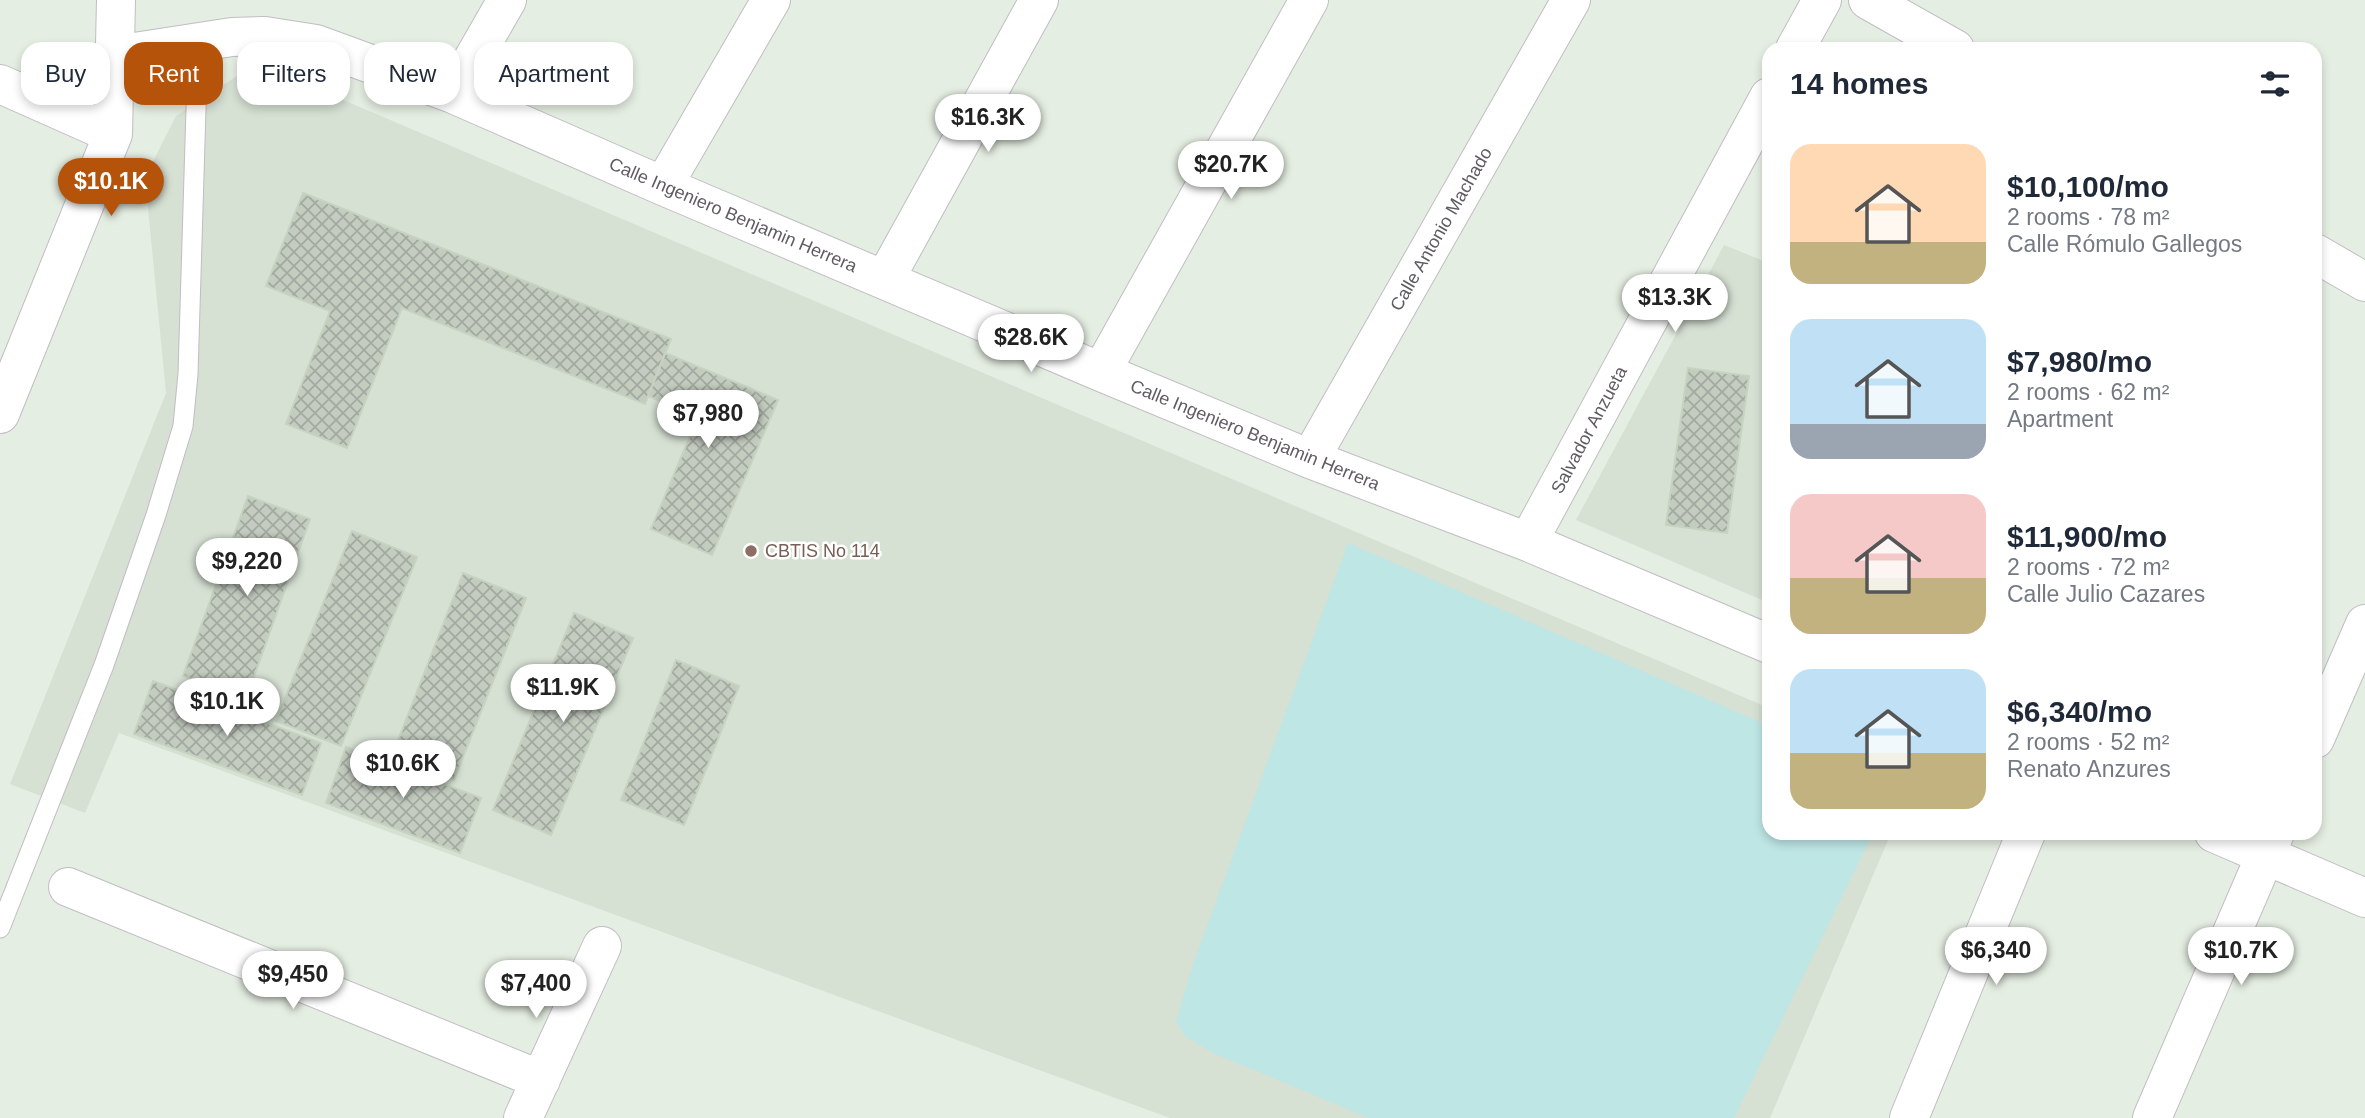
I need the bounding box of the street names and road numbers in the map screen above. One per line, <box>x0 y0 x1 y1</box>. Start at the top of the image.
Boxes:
street label: Calle Antonio Machado <box>1386 144 1496 314</box>
street label: Calle Ingeniero Benjamin Herrera <box>606 154 861 277</box>
street label: Salvador Anzueta <box>1547 362 1631 497</box>
street label: Calle Ingeniero Benjamin Herrera <box>1127 376 1384 495</box>

